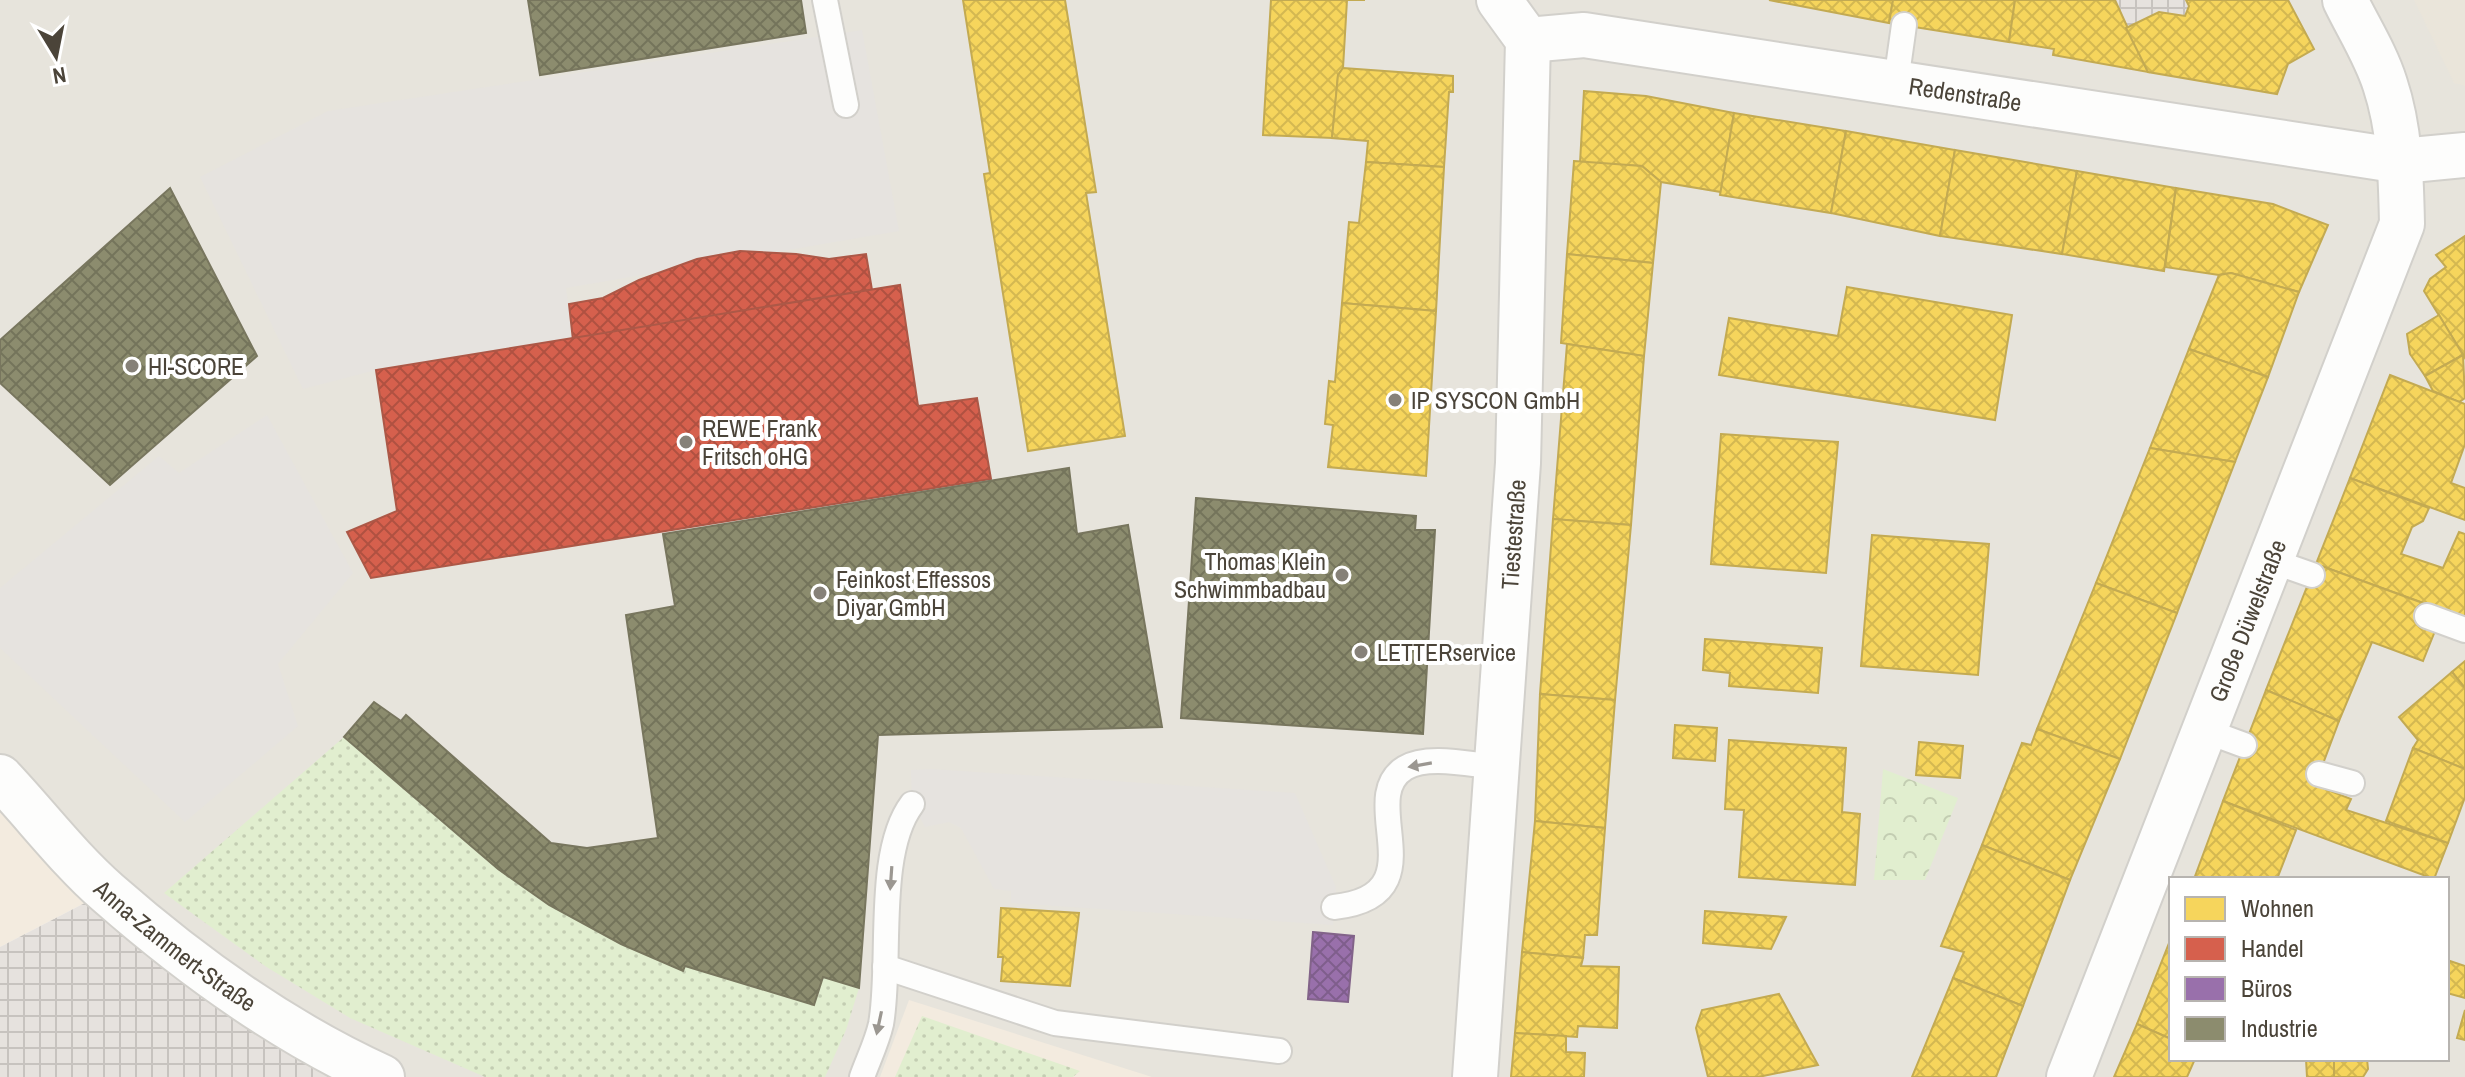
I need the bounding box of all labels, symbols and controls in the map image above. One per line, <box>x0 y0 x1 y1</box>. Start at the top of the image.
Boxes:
north arrow <box>16 16 96 96</box>
text: N <box>50 60 68 92</box>
street label: Redenstraße <box>1907 69 2024 118</box>
place label: HI-SCORE <box>148 350 244 382</box>
marker: HI-SCORE <box>123 357 141 375</box>
place label: IP SYSCON GmbH <box>1411 384 1580 416</box>
marker: IP SYSCON GmbH <box>1386 391 1404 409</box>
place label: REWE Frank Fritsch oHG <box>702 412 817 472</box>
marker: REWE Frank Fritsch oHG <box>677 433 695 451</box>
street label: Tiestestraße <box>1493 478 1533 590</box>
street label: Große Düwelstraße <box>2201 535 2293 706</box>
place label: Thomas Klein Schwimmbadbau <box>1174 545 1326 605</box>
place label: Feinkost Effessos Diyar GmbH <box>836 563 991 623</box>
marker: Thomas Klein Schwimmbadbau <box>1333 566 1351 584</box>
marker: Feinkost Effessos Diyar GmbH <box>811 584 829 602</box>
place label: LETTERservice <box>1377 636 1516 668</box>
marker: LETTERservice <box>1352 643 1370 661</box>
one-way arrow <box>1407 759 1432 772</box>
one-way arrow <box>884 866 897 891</box>
street label: Anna-Zammert-Straße <box>87 872 262 1019</box>
legend <box>2169 877 2449 1061</box>
text: Wohnen <box>2241 892 2314 924</box>
text: Handel <box>2241 932 2303 964</box>
text: Büros <box>2241 972 2292 1004</box>
one-way arrow <box>872 1011 885 1036</box>
text: Industrie <box>2241 1012 2318 1044</box>

